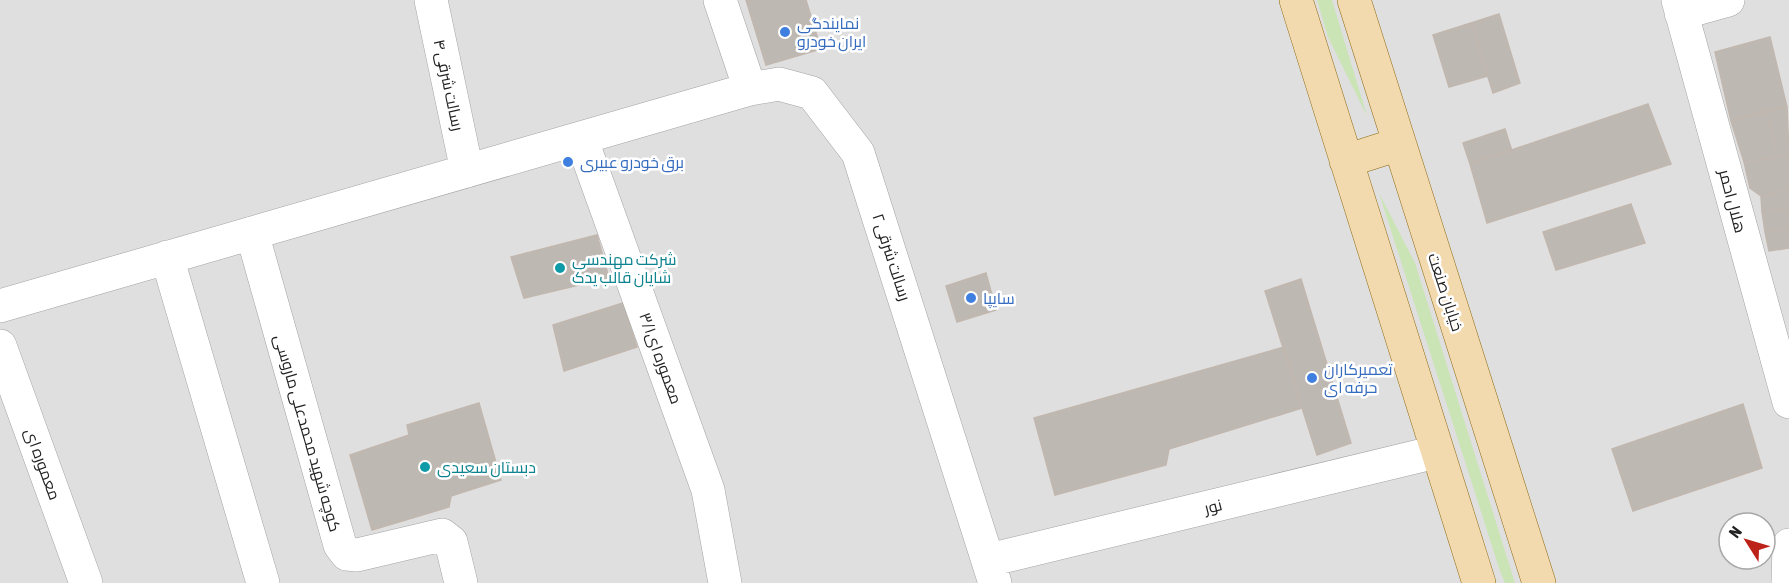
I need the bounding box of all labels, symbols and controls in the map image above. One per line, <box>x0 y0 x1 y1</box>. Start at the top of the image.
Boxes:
place label: نمایندگی ایران خودرو <box>797 14 866 52</box>
marker: نمایندگی ایران خودرو <box>778 25 792 39</box>
street label: رسالت شرقی ۴ <box>429 38 467 133</box>
place label: برق خودرو عبیری <box>580 153 684 173</box>
marker: برق خودرو عبیری <box>561 155 575 169</box>
street label: هلال احمر <box>1714 166 1750 235</box>
street label: رسالت شرقی ۲ <box>867 211 915 304</box>
place label: شرکت مهندسی شایان قالب یدک <box>572 250 677 288</box>
street label: خیابان صنعت <box>1423 251 1467 334</box>
marker: شرکت مهندسی شایان قالب یدک <box>553 261 567 275</box>
place label: سایپا <box>983 289 1015 309</box>
marker: سایپا <box>964 291 978 305</box>
street label: معموره ای۳/۱ <box>634 310 686 407</box>
street label: کوچه شهید محمدعلی ماروسی <box>268 332 345 534</box>
place label: تعمیرکاران حرفه ای <box>1324 360 1393 398</box>
marker: تعمیرکاران حرفه ای <box>1305 371 1319 385</box>
street label: معموره ای <box>20 426 64 503</box>
place label: دبستان سعیدی <box>437 458 536 478</box>
marker: دبستان سعیدی <box>418 460 432 474</box>
street label: نور <box>1201 495 1224 518</box>
north arrow <box>1717 511 1777 571</box>
text: N <box>1725 523 1745 541</box>

